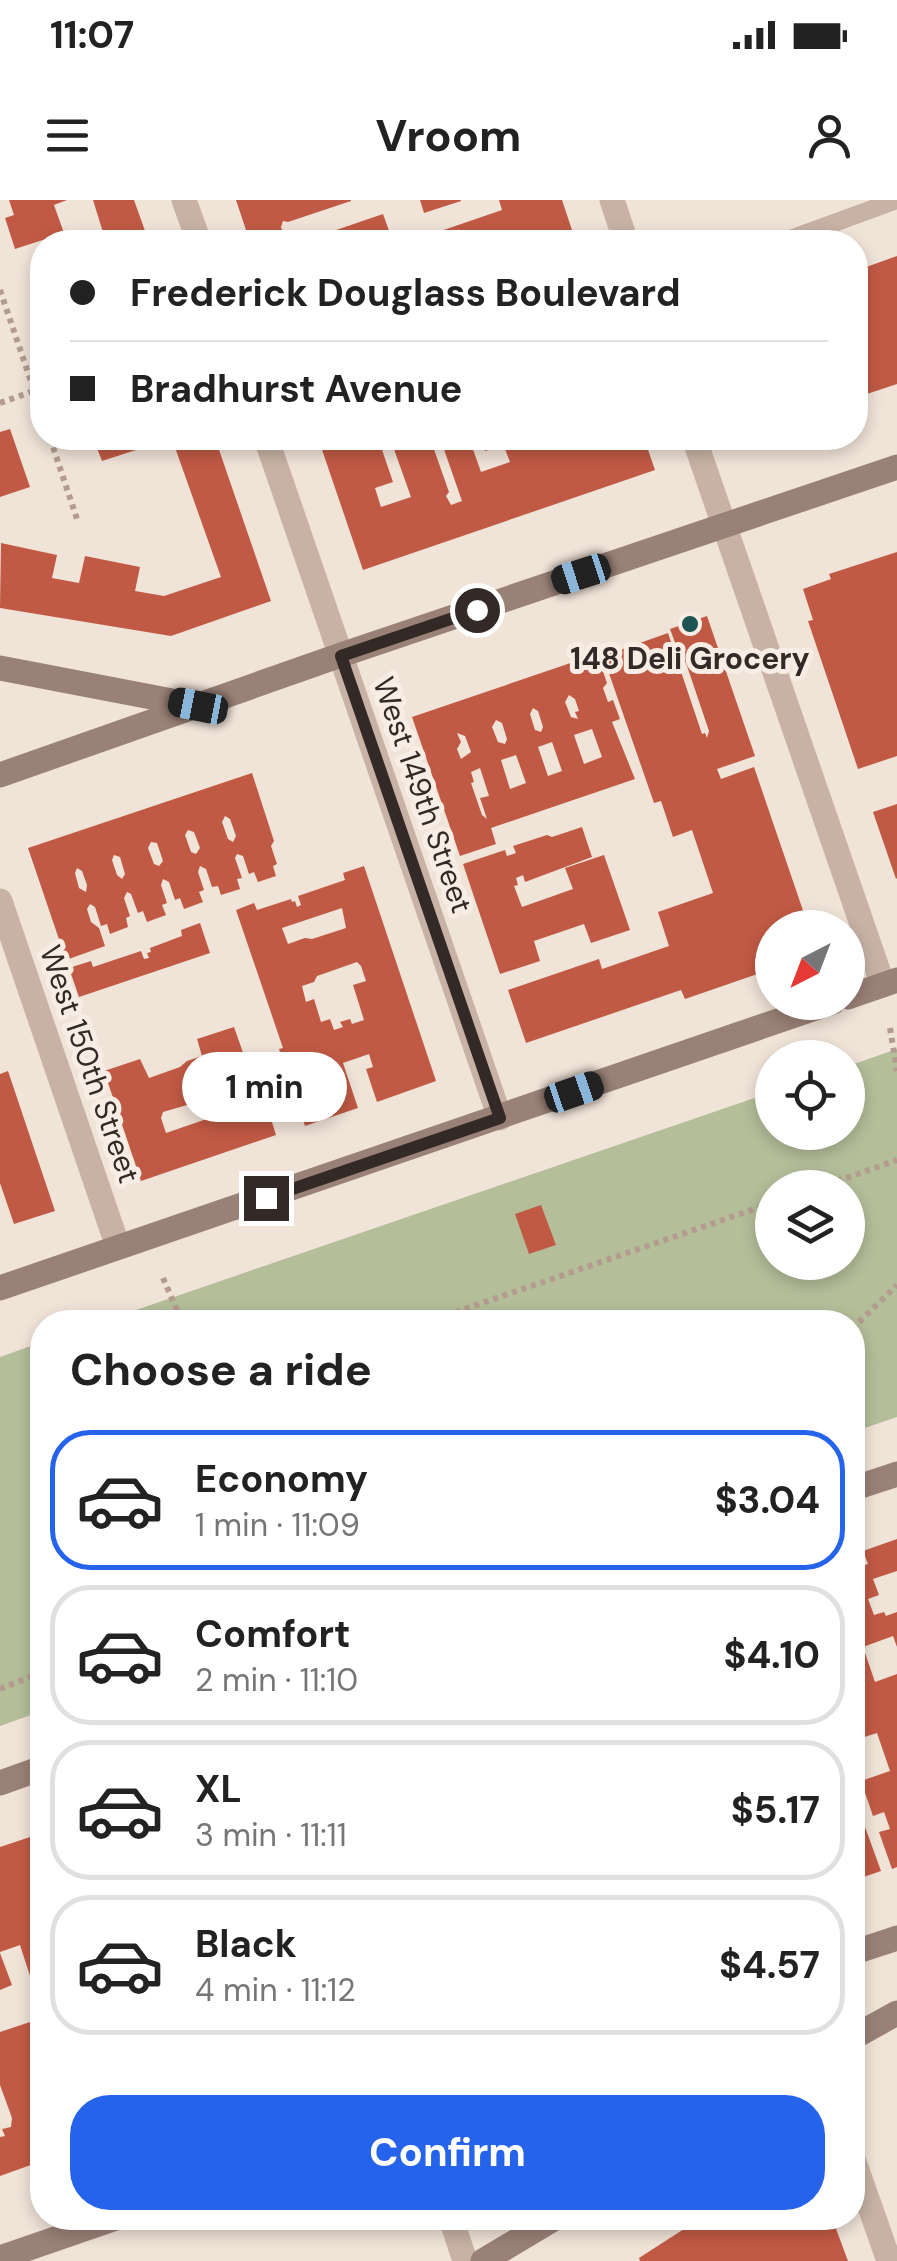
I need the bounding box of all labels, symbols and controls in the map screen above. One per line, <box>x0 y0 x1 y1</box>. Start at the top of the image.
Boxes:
text: 11:07 <box>50 10 134 60</box>
text: Vroom <box>376 106 521 165</box>
icon: menu <box>40 108 95 163</box>
icon: person <box>802 108 857 163</box>
text: Frederick Douglass Boulevard <box>130 268 681 318</box>
text: Bradhurst Avenue <box>130 364 462 414</box>
car <box>548 550 614 598</box>
route start <box>455 588 500 633</box>
marker: 148 Deli Grocery <box>679 613 701 635</box>
place label: 148 Deli Grocery <box>570 639 810 678</box>
street label: West 149th Street <box>364 672 482 918</box>
car <box>166 686 230 726</box>
north arrow <box>755 910 865 1020</box>
map controls <box>755 910 865 1280</box>
street label: West 150th Street <box>31 940 149 1188</box>
button: locate <box>755 1040 865 1150</box>
callout: 1 min <box>184 1053 348 1123</box>
text: 1 min <box>226 1066 303 1108</box>
car <box>541 1068 607 1116</box>
button: layers <box>755 1170 865 1280</box>
route end <box>244 1176 289 1221</box>
text: Choose a ride <box>70 1340 372 1399</box>
text: Economy <box>195 1454 368 1504</box>
icon: car <box>75 1455 165 1545</box>
text: $3.04 <box>715 1475 820 1525</box>
text: 1 min · 11:09 <box>195 1504 360 1546</box>
text: Comfort <box>195 1609 351 1659</box>
icon: car <box>75 1610 165 1700</box>
text: $4.10 <box>723 1630 820 1680</box>
text: 2 min · 11:10 <box>195 1659 358 1701</box>
text: XL <box>195 1764 242 1814</box>
icon: car <box>75 1765 165 1855</box>
text: $5.17 <box>731 1785 820 1835</box>
text: 3 min · 11:11 <box>195 1814 347 1856</box>
text: Black <box>195 1919 297 1969</box>
icon: car <box>75 1920 165 2010</box>
text: $4.57 <box>719 1940 820 1990</box>
text: 4 min · 11:12 <box>195 1969 356 2011</box>
button: Confirm <box>70 2095 825 2210</box>

